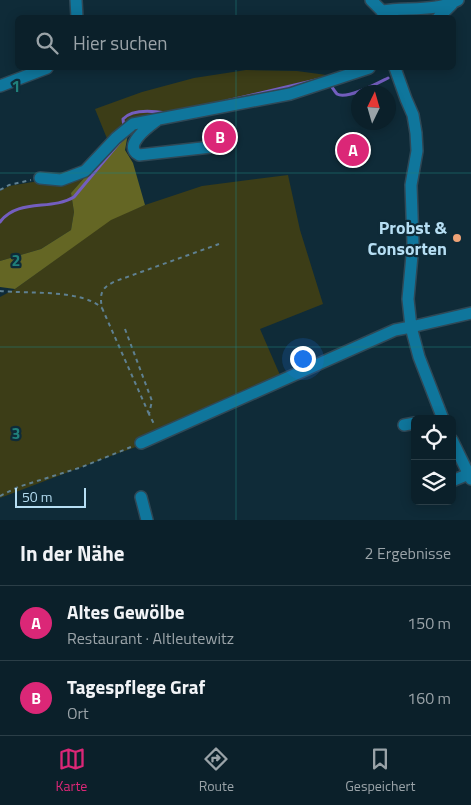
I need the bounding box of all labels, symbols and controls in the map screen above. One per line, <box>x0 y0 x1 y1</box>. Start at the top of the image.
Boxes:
search box <box>15 15 456 70</box>
text: Hier suchen <box>73 28 168 57</box>
icon: search <box>33 29 61 57</box>
text: 1 <box>12 74 20 98</box>
north arrow <box>351 85 396 130</box>
pin: B <box>204 118 236 156</box>
pin: A <box>337 131 369 169</box>
place label: Probst & Consorten <box>367 214 447 262</box>
marker: Probst & Consorten <box>451 232 463 244</box>
text: 2 <box>12 248 20 272</box>
your location <box>290 346 316 372</box>
map controls <box>411 415 456 505</box>
button: locate <box>411 415 456 460</box>
text: 3 <box>12 421 20 445</box>
button: layers <box>411 460 456 505</box>
scale bar <box>15 485 86 508</box>
text: 50 m <box>22 486 52 507</box>
text: In der Nähe <box>20 537 125 569</box>
text: 2 Ergebnisse <box>364 541 451 565</box>
text: Altes Gewölbe <box>67 597 185 626</box>
text: A <box>31 611 41 635</box>
text: 150 m <box>407 611 451 635</box>
text: Restaurant · Altleutewitz <box>67 626 234 650</box>
text: Tagespflege Graf <box>67 672 205 701</box>
text: B <box>31 686 41 710</box>
text: 160 m <box>407 686 451 710</box>
text: Ort <box>67 701 89 725</box>
tab: Karte <box>56 745 87 796</box>
tab: Route <box>199 745 234 796</box>
tab: Gespeichert <box>345 745 415 796</box>

